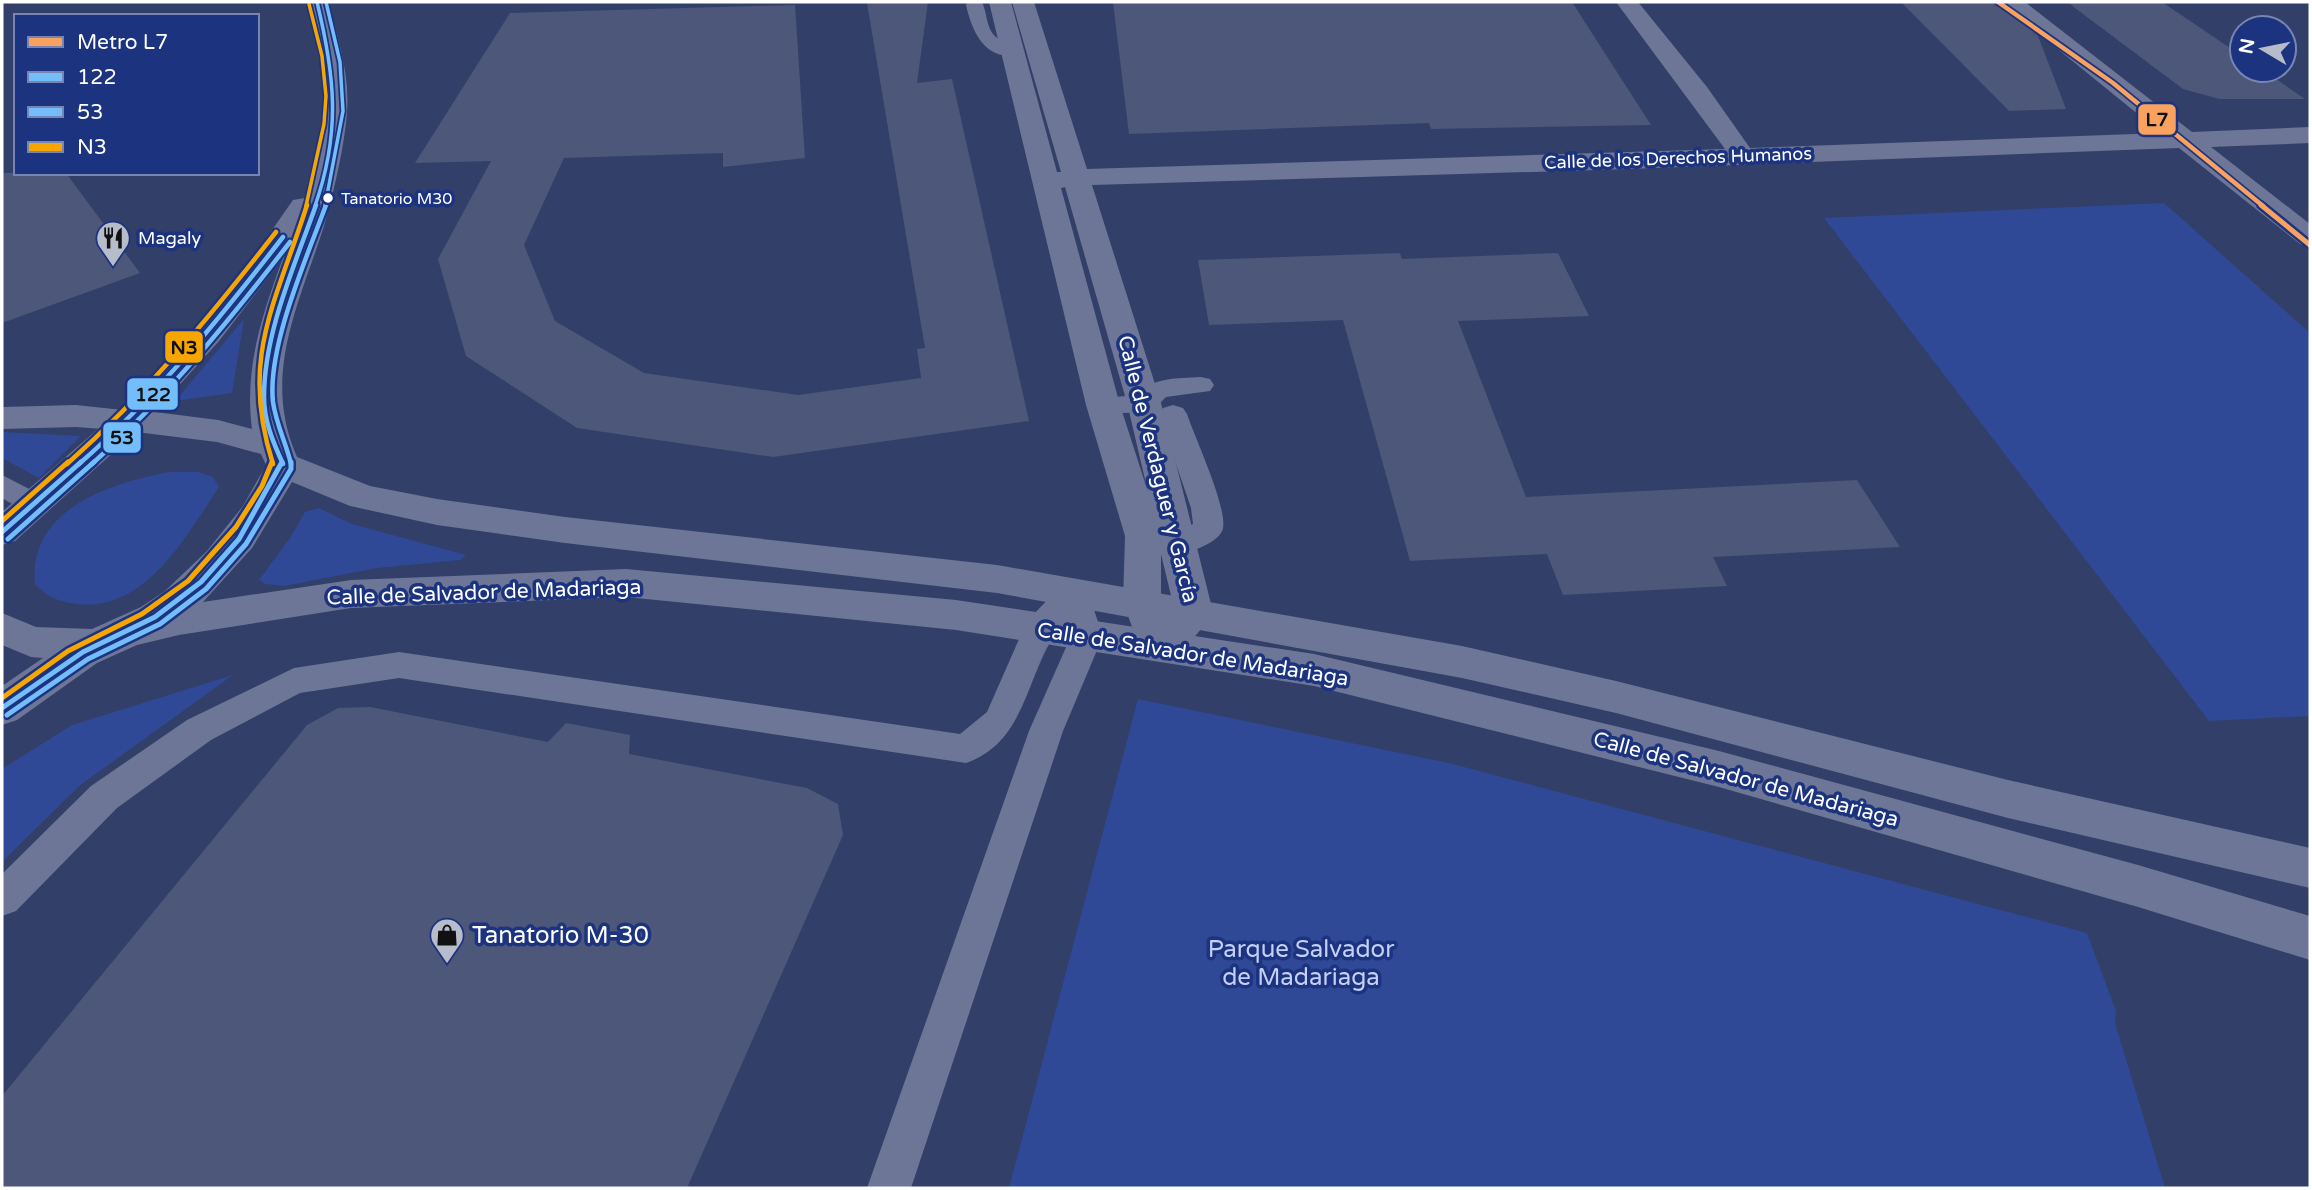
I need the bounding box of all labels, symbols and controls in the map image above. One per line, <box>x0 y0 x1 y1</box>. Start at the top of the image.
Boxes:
legend <box>14 14 259 175</box>
north arrow <box>2228 14 2298 84</box>
text: Metro L7 <box>77 30 168 55</box>
text: N <box>2235 37 2259 56</box>
text: 122 <box>77 65 117 90</box>
text: 53 <box>77 100 103 125</box>
line badge: L7 <box>2137 103 2177 136</box>
text: L7 <box>2146 109 2168 131</box>
text: N3 <box>77 135 107 160</box>
street label: Calle de los Derechos Humanos <box>1544 142 1812 174</box>
place label: Tanatorio M30 <box>341 189 452 209</box>
marker: Tanatorio M30 <box>321 191 335 205</box>
restaurant icon: Magaly <box>94 219 132 268</box>
place label: Magaly <box>138 227 201 249</box>
line badge: N3 <box>164 330 204 364</box>
street label: Calle de Verdaguer y García <box>1112 333 1203 605</box>
text: N3 <box>170 337 198 359</box>
line badge: 122 <box>126 377 179 411</box>
text: 122 <box>135 384 171 406</box>
line badge: 53 <box>102 421 142 454</box>
text: 53 <box>110 427 134 449</box>
street label: Calle de Salvador de Madariaga <box>326 575 642 610</box>
street label: Calle de Salvador de Madariaga <box>1035 618 1350 691</box>
street label: Calle de Salvador de Madariaga <box>1591 727 1901 832</box>
shop icon: Tanatorio M-30 <box>428 916 466 965</box>
place label: Tanatorio M-30 <box>472 921 649 950</box>
park label: Parque Salvador de Madariaga <box>1208 935 1395 992</box>

